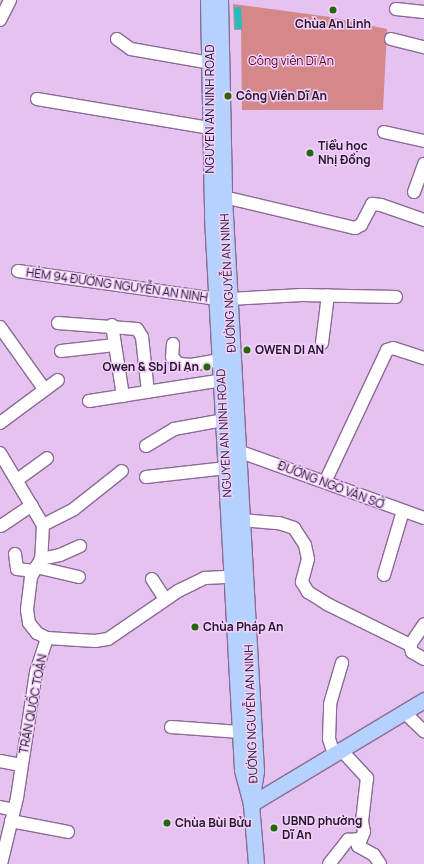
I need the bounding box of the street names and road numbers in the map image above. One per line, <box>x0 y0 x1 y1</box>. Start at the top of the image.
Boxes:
street label: NGUYEN AN NINH ROAD <box>203 45 217 173</box>
street label: ĐƯỜNG NGUYỄN AN NINH <box>217 213 239 353</box>
street label: HẺM 94 ĐƯỜNG NGUYỄN AN NINH <box>25 265 209 305</box>
street label: NGUYEN AN NINH ROAD <box>213 368 235 498</box>
street label: ĐƯỜNG NGÔ VĂN SỞ <box>276 458 386 512</box>
street label: ĐƯỜNG NGUYỄN AN NINH <box>241 644 261 784</box>
street label: TRẦN QUỐC TOẢN <box>16 653 50 755</box>

